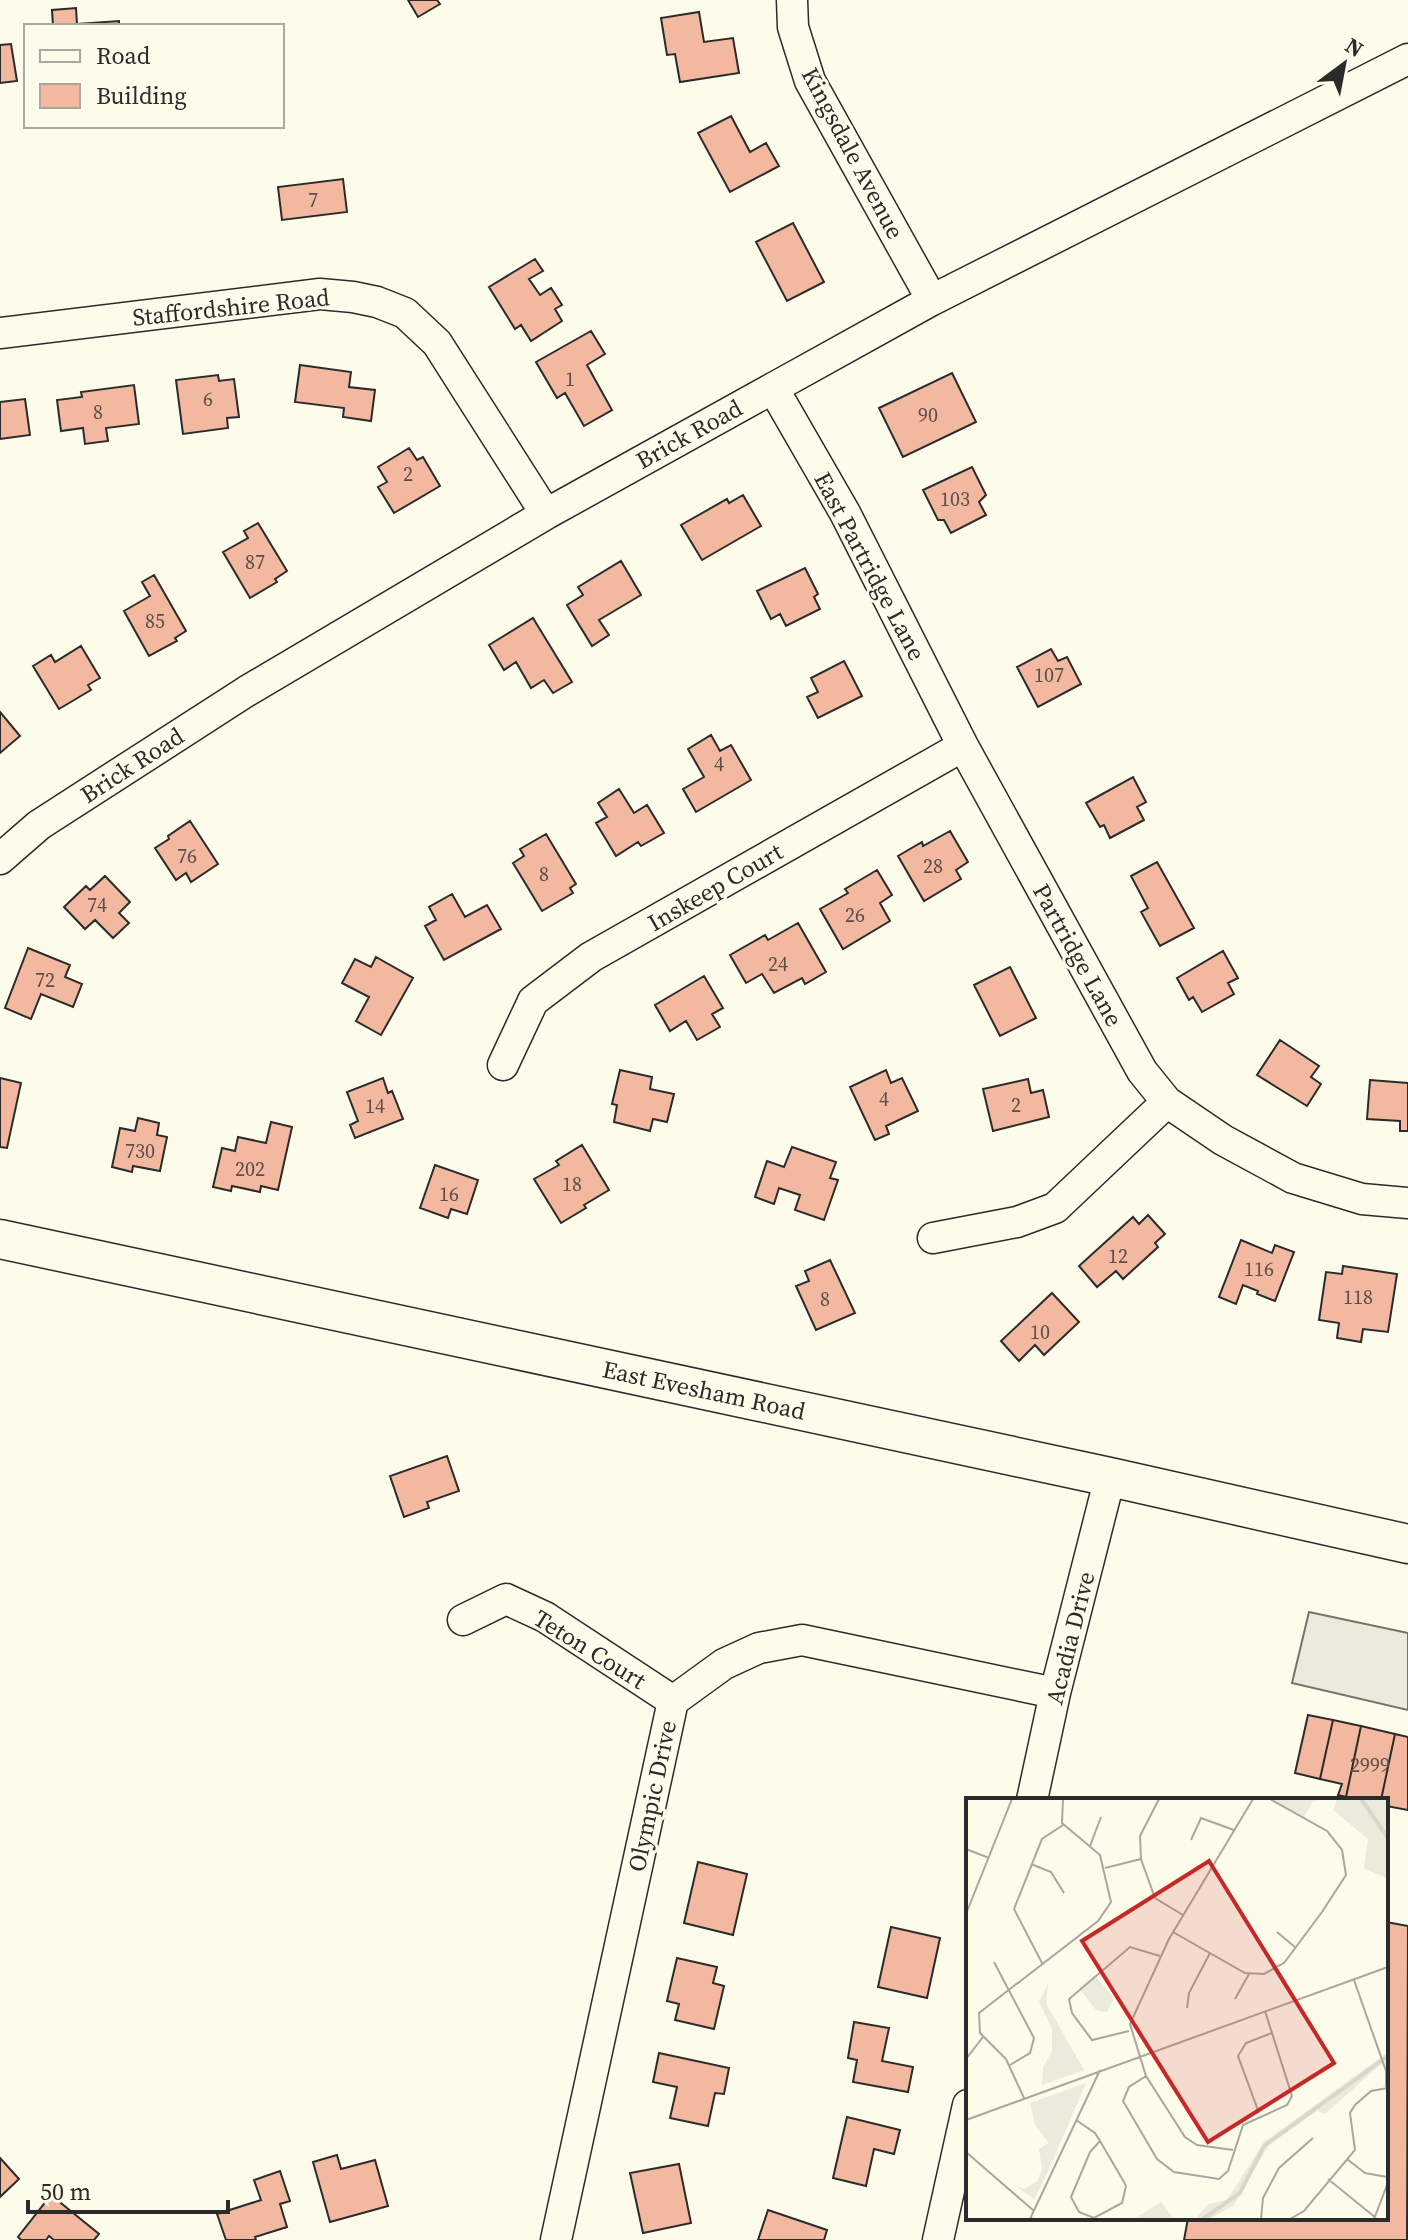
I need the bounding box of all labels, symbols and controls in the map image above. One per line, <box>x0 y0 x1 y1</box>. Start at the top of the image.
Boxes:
legend <box>24 24 284 128</box>
north arrow <box>1304 24 1384 104</box>
text: N <box>1340 30 1369 64</box>
text: Road <box>96 39 151 72</box>
street label: Kingsdale Avenue <box>794 61 912 245</box>
text: Building <box>96 79 187 112</box>
house number: 7 <box>308 186 318 214</box>
street label: Staffordshire Road <box>131 280 332 334</box>
house number: 1 <box>565 365 575 393</box>
house number: 6 <box>203 385 213 413</box>
street label: Brick Road <box>630 391 748 477</box>
house number: 8 <box>93 398 103 426</box>
house number: 90 <box>918 401 938 429</box>
house number: 2 <box>403 460 413 488</box>
street label: East Partridge Lane <box>806 466 934 666</box>
house number: 103 <box>940 485 970 513</box>
house number: 87 <box>245 548 265 576</box>
house number: 85 <box>145 607 165 635</box>
house number: 107 <box>1034 661 1064 689</box>
street label: Brick Road <box>74 719 190 811</box>
house number: 4 <box>714 750 724 778</box>
street label: Inskeep Court <box>642 835 789 939</box>
house number: 76 <box>177 842 197 870</box>
house number: 28 <box>923 852 943 880</box>
house number: 8 <box>539 860 549 888</box>
street label: Partridge Lane <box>1025 878 1131 1032</box>
house number: 74 <box>87 891 107 919</box>
house number: 26 <box>845 901 865 929</box>
house number: 24 <box>768 950 788 978</box>
house number: 72 <box>35 966 55 994</box>
house number: 4 <box>879 1085 889 1113</box>
house number: 2 <box>1011 1091 1021 1119</box>
house number: 14 <box>365 1092 385 1120</box>
house number: 730 <box>125 1137 155 1165</box>
house number: 202 <box>235 1155 265 1183</box>
house number: 18 <box>562 1170 582 1198</box>
house number: 16 <box>439 1180 459 1208</box>
house number: 12 <box>1108 1242 1128 1270</box>
house number: 116 <box>1244 1255 1274 1283</box>
house number: 118 <box>1343 1283 1373 1311</box>
house number: 8 <box>820 1285 830 1313</box>
house number: 10 <box>1030 1318 1050 1346</box>
street label: East Evesham Road <box>600 1352 809 1428</box>
street label: Acadia Drive <box>1038 1568 1102 1708</box>
street label: Teton Court <box>528 1601 653 1697</box>
street label: Olympic Drive <box>620 1717 684 1875</box>
house number: 2999 <box>1350 1751 1390 1779</box>
inset map <box>966 1798 1388 2220</box>
scale bar <box>28 2164 228 2214</box>
text: 50 m <box>40 2175 91 2208</box>

